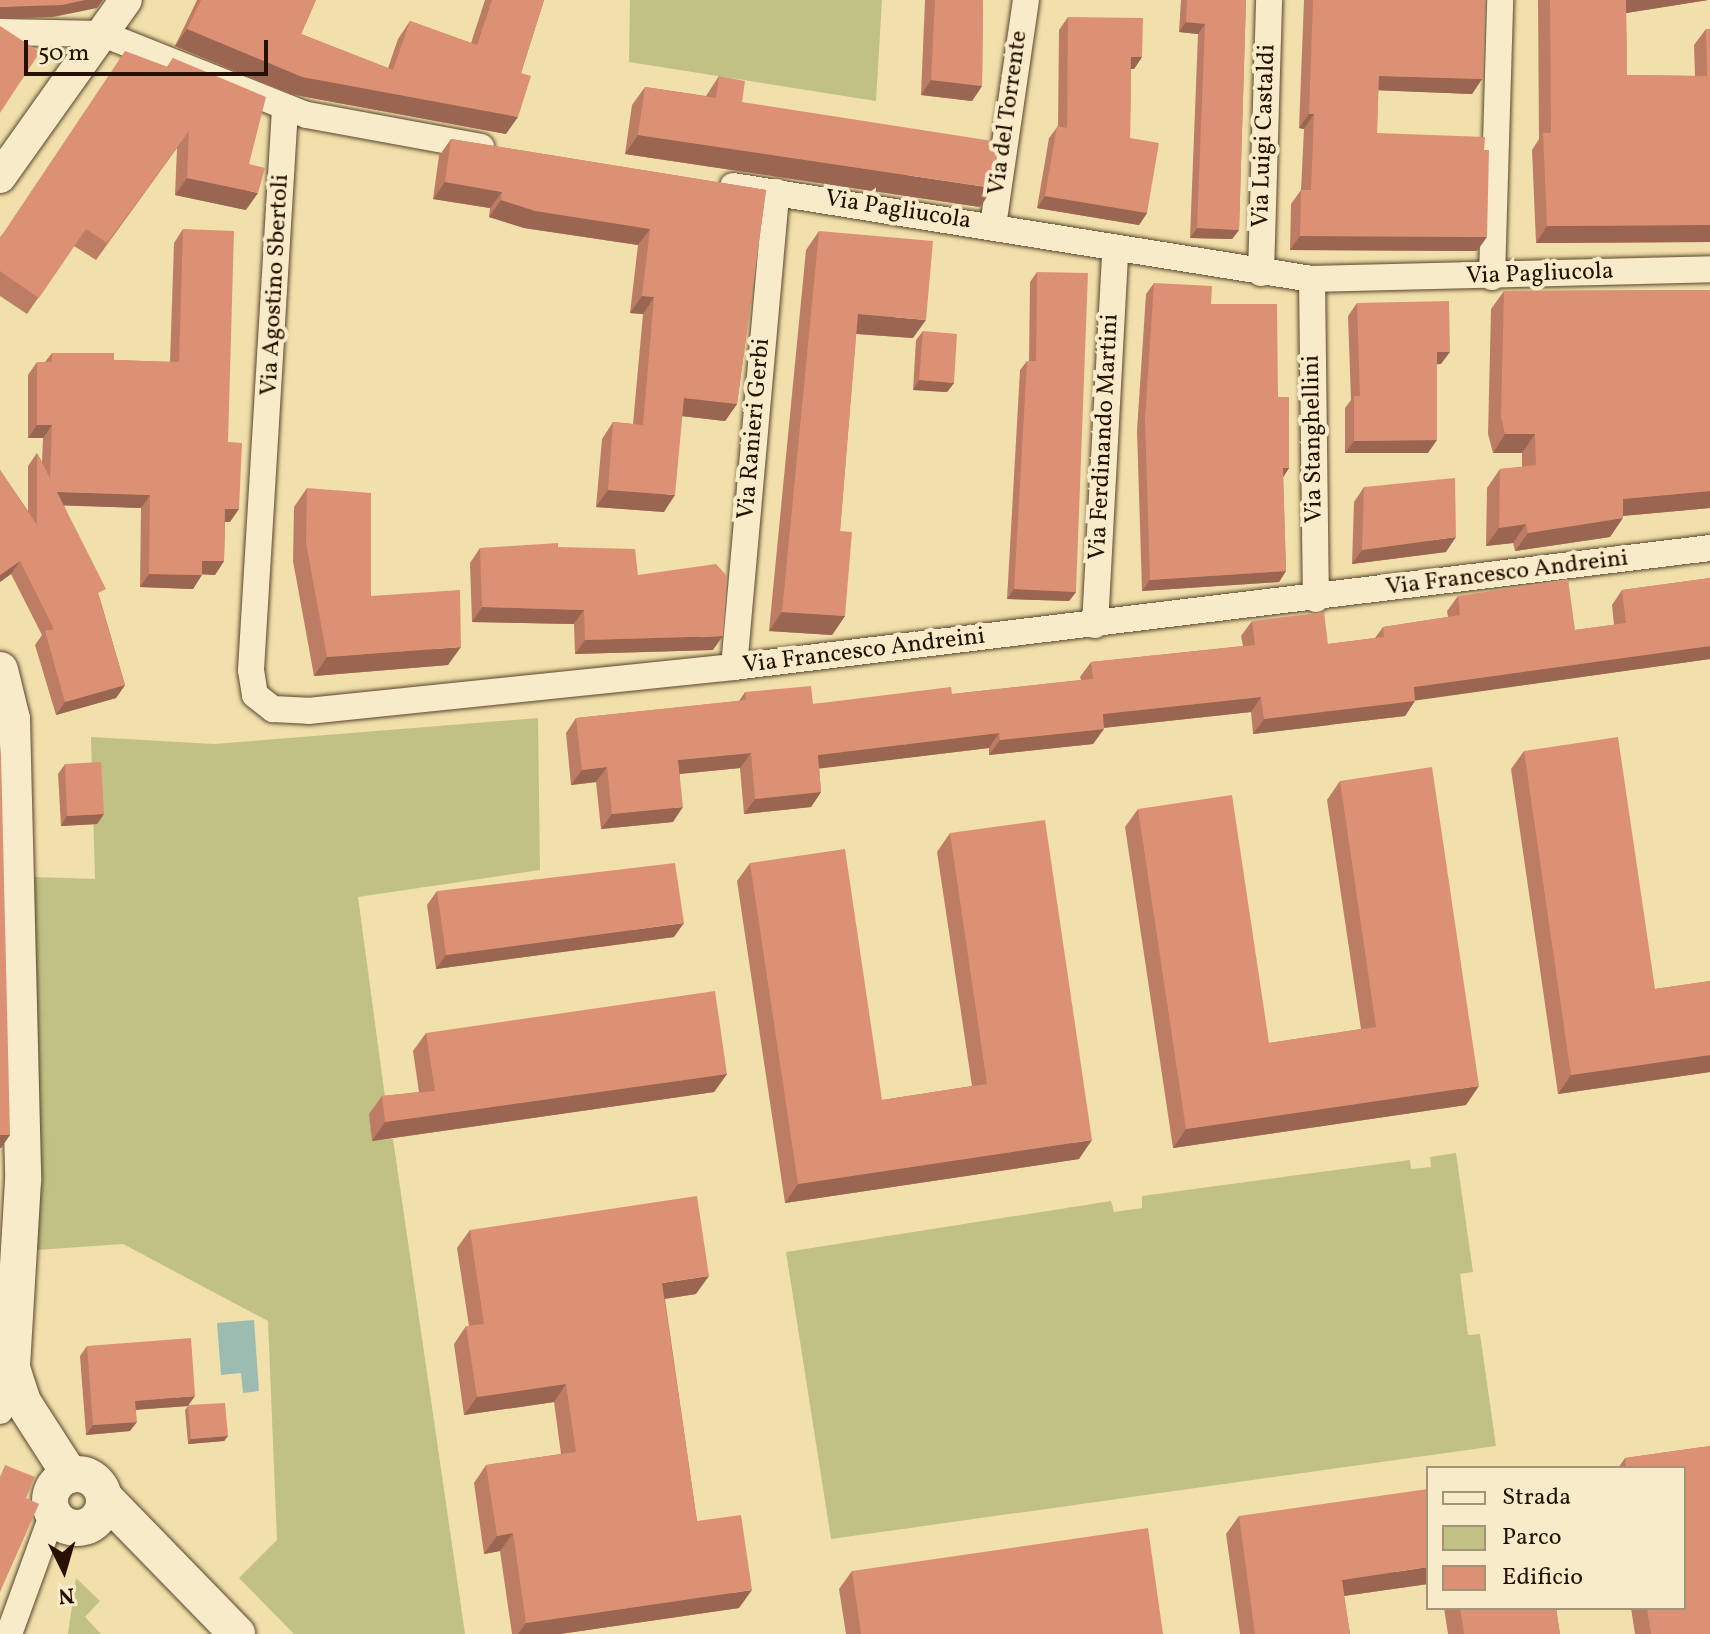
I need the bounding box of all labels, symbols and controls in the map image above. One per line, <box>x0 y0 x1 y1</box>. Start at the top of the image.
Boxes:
scale bar <box>28 24 272 74</box>
street label: Via del Torrente <box>983 28 1035 198</box>
text: 50 m <box>38 37 90 71</box>
street label: Via Luigi Castaldi <box>1247 44 1283 228</box>
street label: Via Agostino Sbertoli <box>256 173 296 397</box>
street label: Via Pagliucola <box>823 185 973 237</box>
street label: Via Pagliucola <box>1466 258 1614 292</box>
street label: Via Ferdinando Martini <box>1084 313 1126 561</box>
street label: Via Ranieri Gerbi <box>733 337 777 521</box>
street label: Via Stanghellini <box>1298 355 1330 523</box>
street label: Via Francesco Andreini <box>1384 545 1630 603</box>
street label: Via Francesco Andreini <box>741 623 987 681</box>
legend <box>1426 1466 1686 1610</box>
text: Strada <box>1502 1481 1571 1515</box>
text: Parco <box>1502 1521 1561 1555</box>
north arrow <box>24 1530 104 1610</box>
text: Edificio <box>1502 1561 1583 1595</box>
text: N <box>57 1578 75 1611</box>

